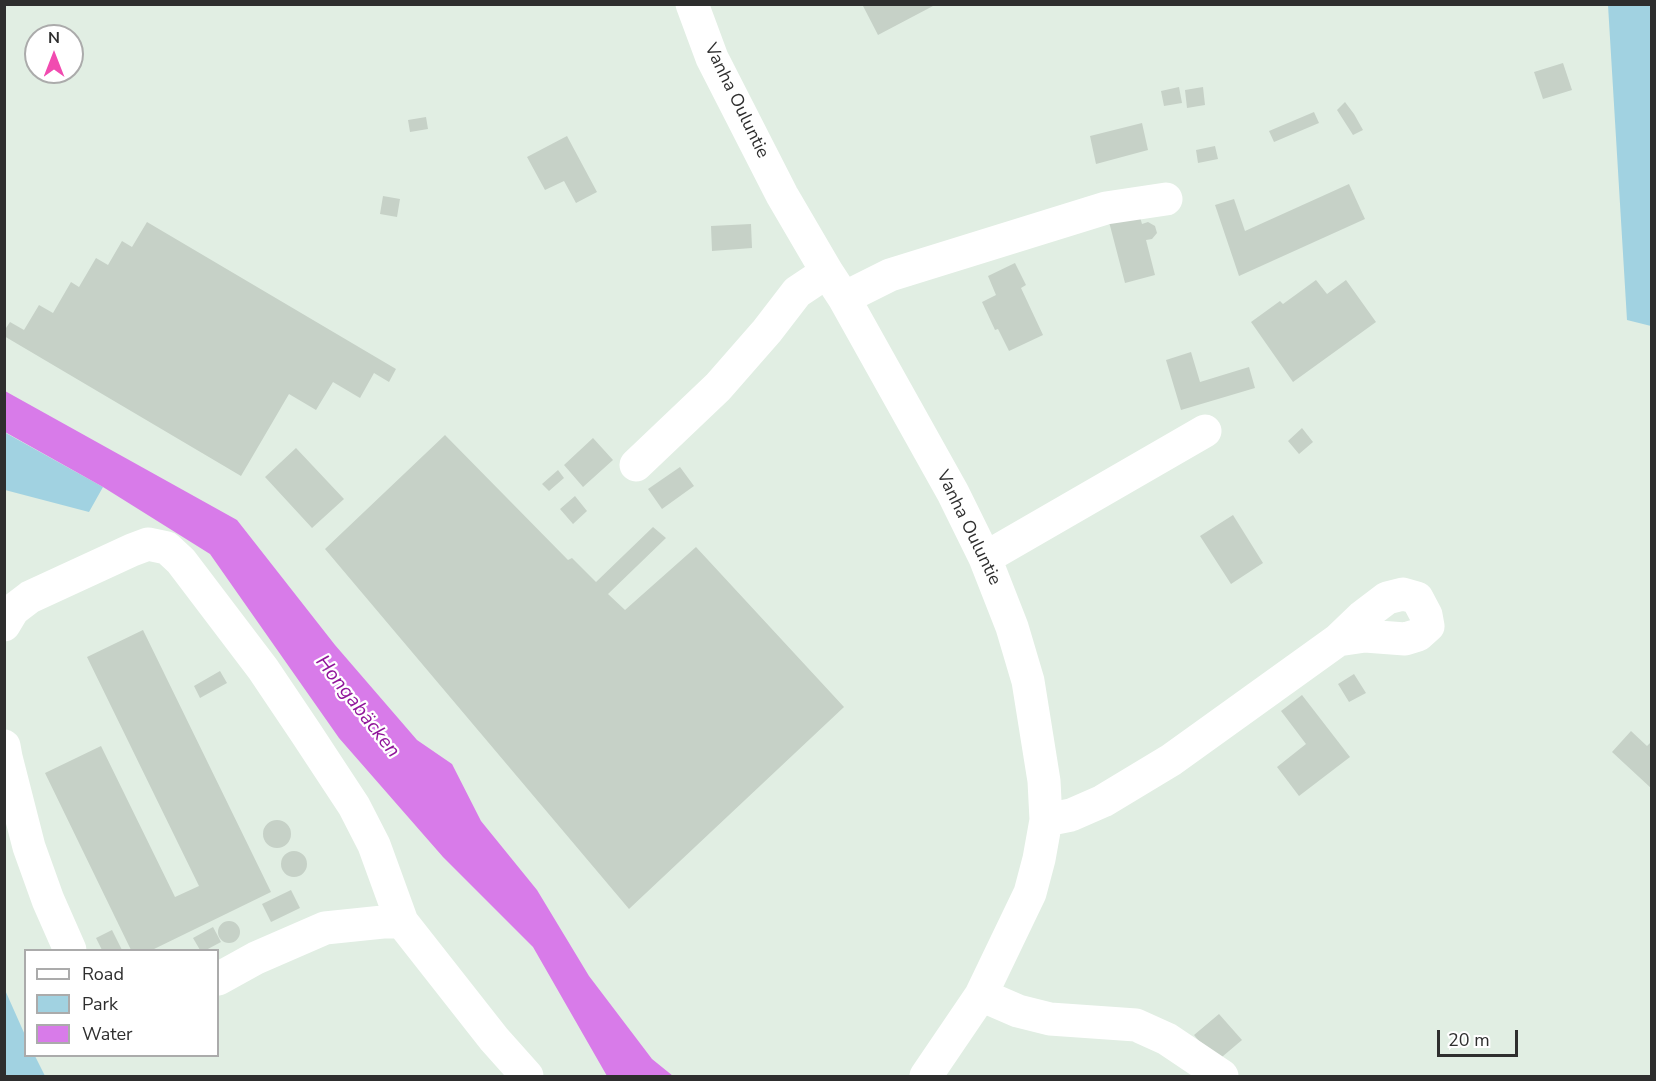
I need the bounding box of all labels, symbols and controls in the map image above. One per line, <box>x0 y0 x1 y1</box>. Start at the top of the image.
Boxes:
north arrow <box>24 24 84 84</box>
text: N <box>48 27 60 49</box>
street label: Vanha Ouluntie <box>699 40 773 162</box>
street label: Vanha Ouluntie <box>931 467 1005 589</box>
water label: Hongabäcken <box>310 651 404 763</box>
legend <box>24 949 219 1057</box>
text: Road <box>82 962 124 986</box>
text: Park <box>82 992 118 1016</box>
scale bar <box>1440 1018 1521 1056</box>
text: Water <box>82 1022 133 1046</box>
text: 20 m <box>1448 1028 1490 1052</box>

